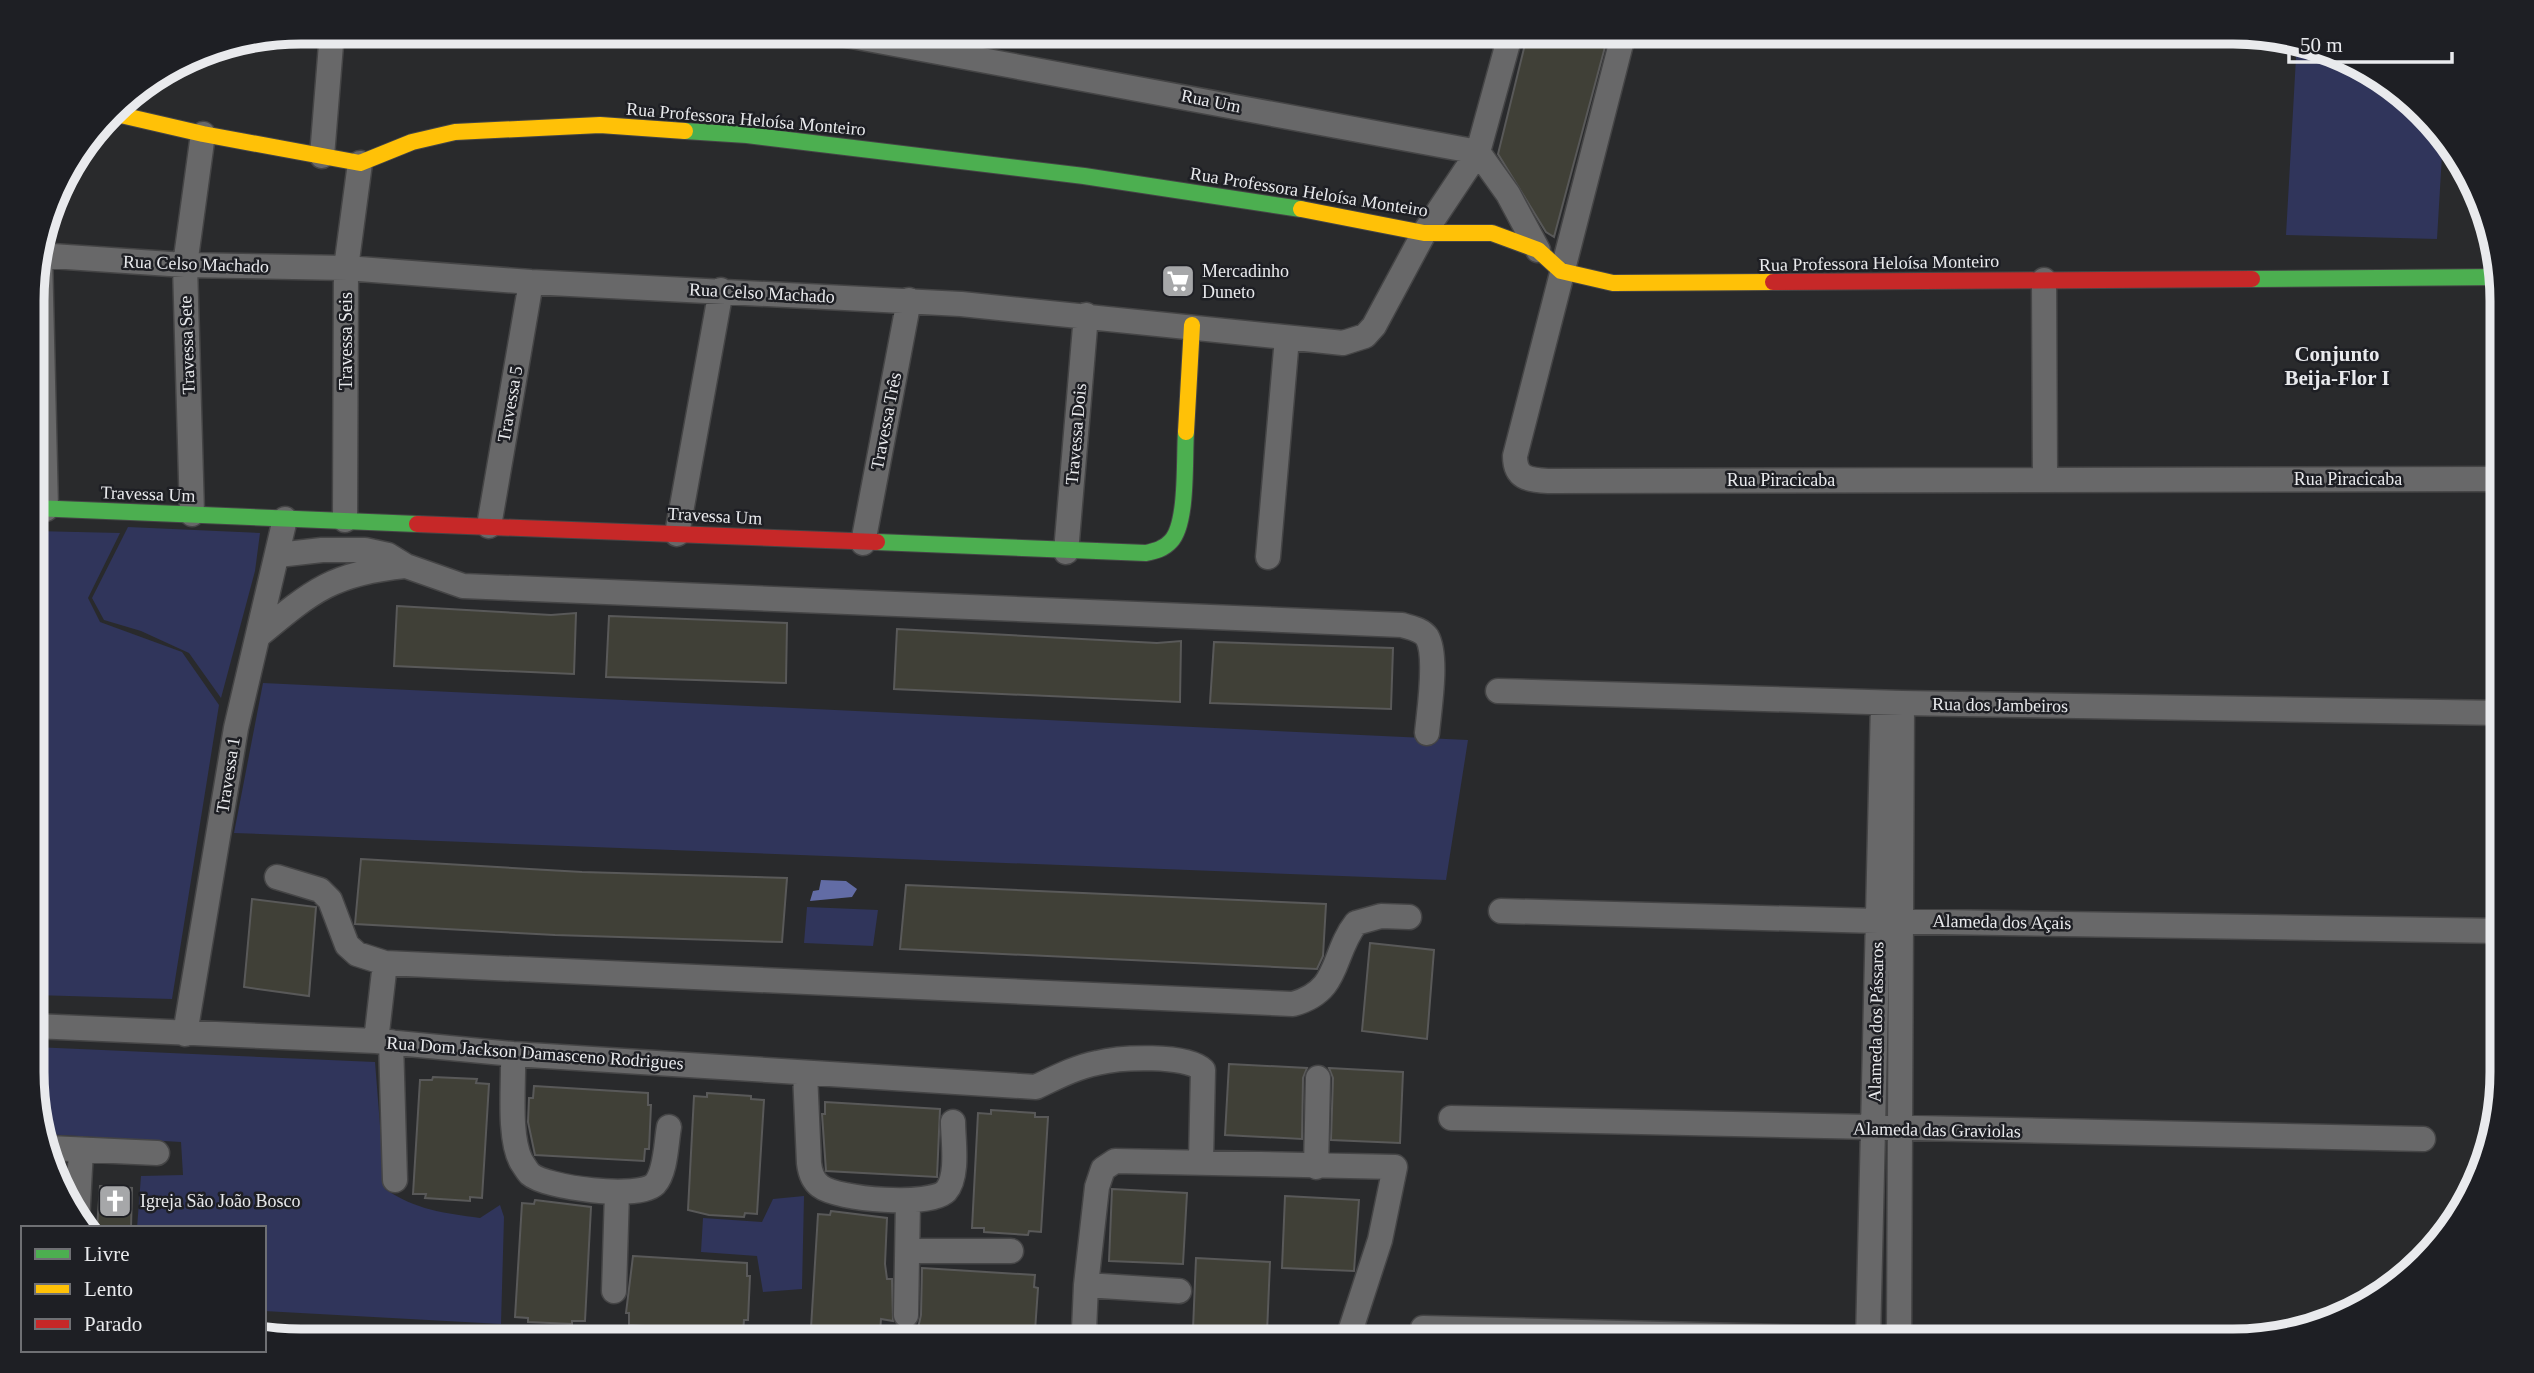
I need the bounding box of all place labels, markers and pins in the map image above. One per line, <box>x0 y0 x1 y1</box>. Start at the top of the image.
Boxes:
place label: Mercadinho Duneto <box>1202 261 1289 302</box>
supermarket icon: Mercadinho Duneto <box>1159 262 1197 300</box>
church icon: Igreja São João Bosco <box>96 1182 134 1220</box>
place label: Igreja São João Bosco <box>140 1191 300 1211</box>

